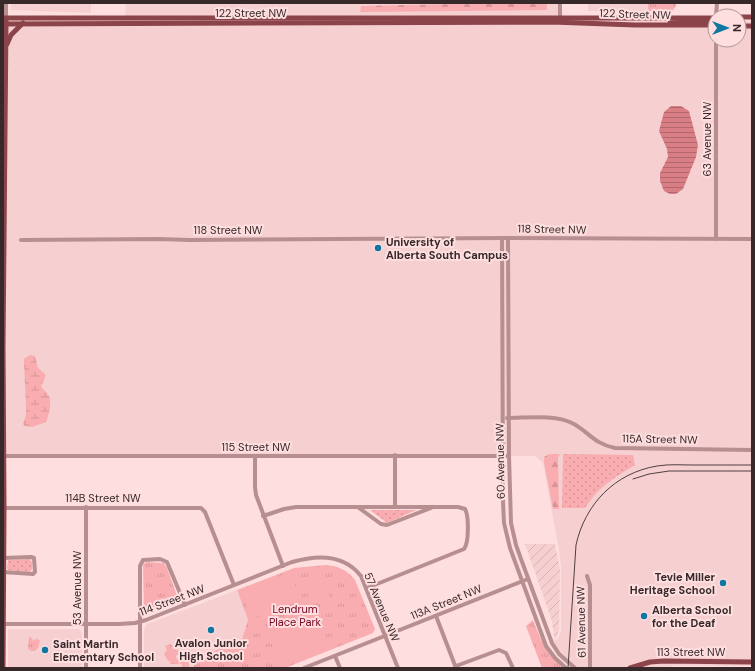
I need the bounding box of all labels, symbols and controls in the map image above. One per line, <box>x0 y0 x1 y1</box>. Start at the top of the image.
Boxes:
street label: 122 Street NW <box>215 6 287 20</box>
street label: 122 Street NW <box>599 6 671 22</box>
north arrow <box>707 8 747 48</box>
text: N <box>730 24 744 32</box>
street label: 63 Avenue NW <box>700 101 714 176</box>
street label: 118 Street NW <box>517 221 587 237</box>
street label: 118 Street NW <box>194 223 263 237</box>
place label: University of Alberta South Campus <box>386 235 508 262</box>
marker: University of Alberta South Campus <box>373 243 383 253</box>
street label: 60 Avenue NW <box>492 423 508 499</box>
street label: 115A Street NW <box>622 431 698 447</box>
street label: 115 Street NW <box>222 440 291 454</box>
street label: 114B Street NW <box>65 491 141 505</box>
street label: 53 Avenue NW <box>70 550 84 625</box>
street label: 57 Avenue NW <box>361 570 403 644</box>
place label: Tevie Miller Heritage School <box>630 570 715 597</box>
marker: Tevie Miller Heritage School <box>718 578 728 588</box>
street label: 114 Street NW <box>137 581 207 619</box>
street label: 113A Street NW <box>408 581 484 623</box>
street label: 61 Avenue NW <box>573 586 589 658</box>
park label: Lendrum Place Park <box>269 602 321 629</box>
place label: Alberta School for the Deaf <box>652 603 731 630</box>
marker: Alberta School for the Deaf <box>639 611 649 621</box>
marker: Avalon Junior High School <box>206 625 216 635</box>
place label: Avalon Junior High School <box>175 636 248 663</box>
place label: Saint Martin Elementary School <box>53 637 154 664</box>
marker: Saint Martin Elementary School <box>40 645 50 655</box>
street label: 113 Street NW <box>657 645 726 659</box>

